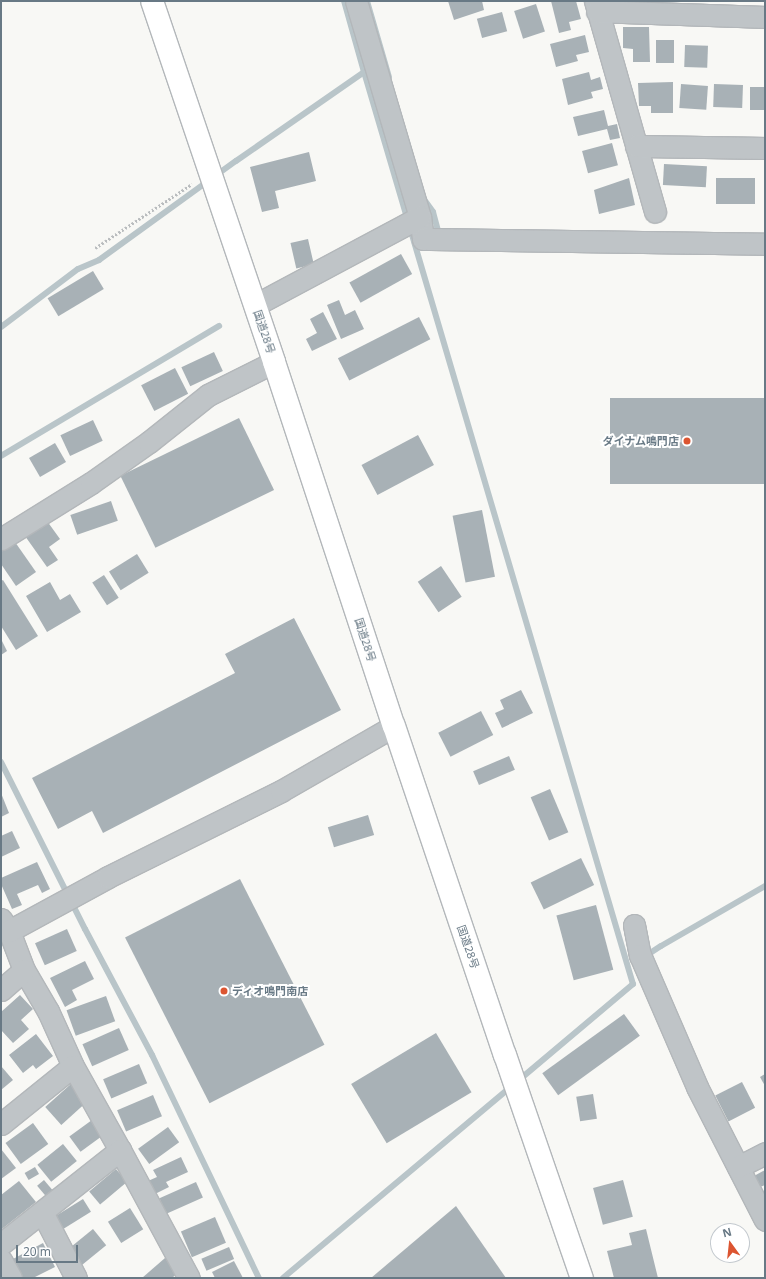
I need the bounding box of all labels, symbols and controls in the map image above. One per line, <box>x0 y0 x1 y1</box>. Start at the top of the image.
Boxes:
street label: 国道28号 <box>250 308 278 356</box>
place label: ダイナム鳴門店 <box>602 434 679 448</box>
marker: ダイナム鳴門店 <box>682 436 692 446</box>
street label: 国道28号 <box>352 616 378 664</box>
street label: 国道28号 <box>454 923 482 971</box>
place label: ディオ鳴門南店 <box>232 984 309 998</box>
marker: ディオ鳴門南店 <box>219 986 229 996</box>
north arrow <box>710 1223 750 1263</box>
text: N <box>721 1223 733 1240</box>
scale bar <box>18 1237 80 1263</box>
text: 20 m <box>23 1243 51 1260</box>

